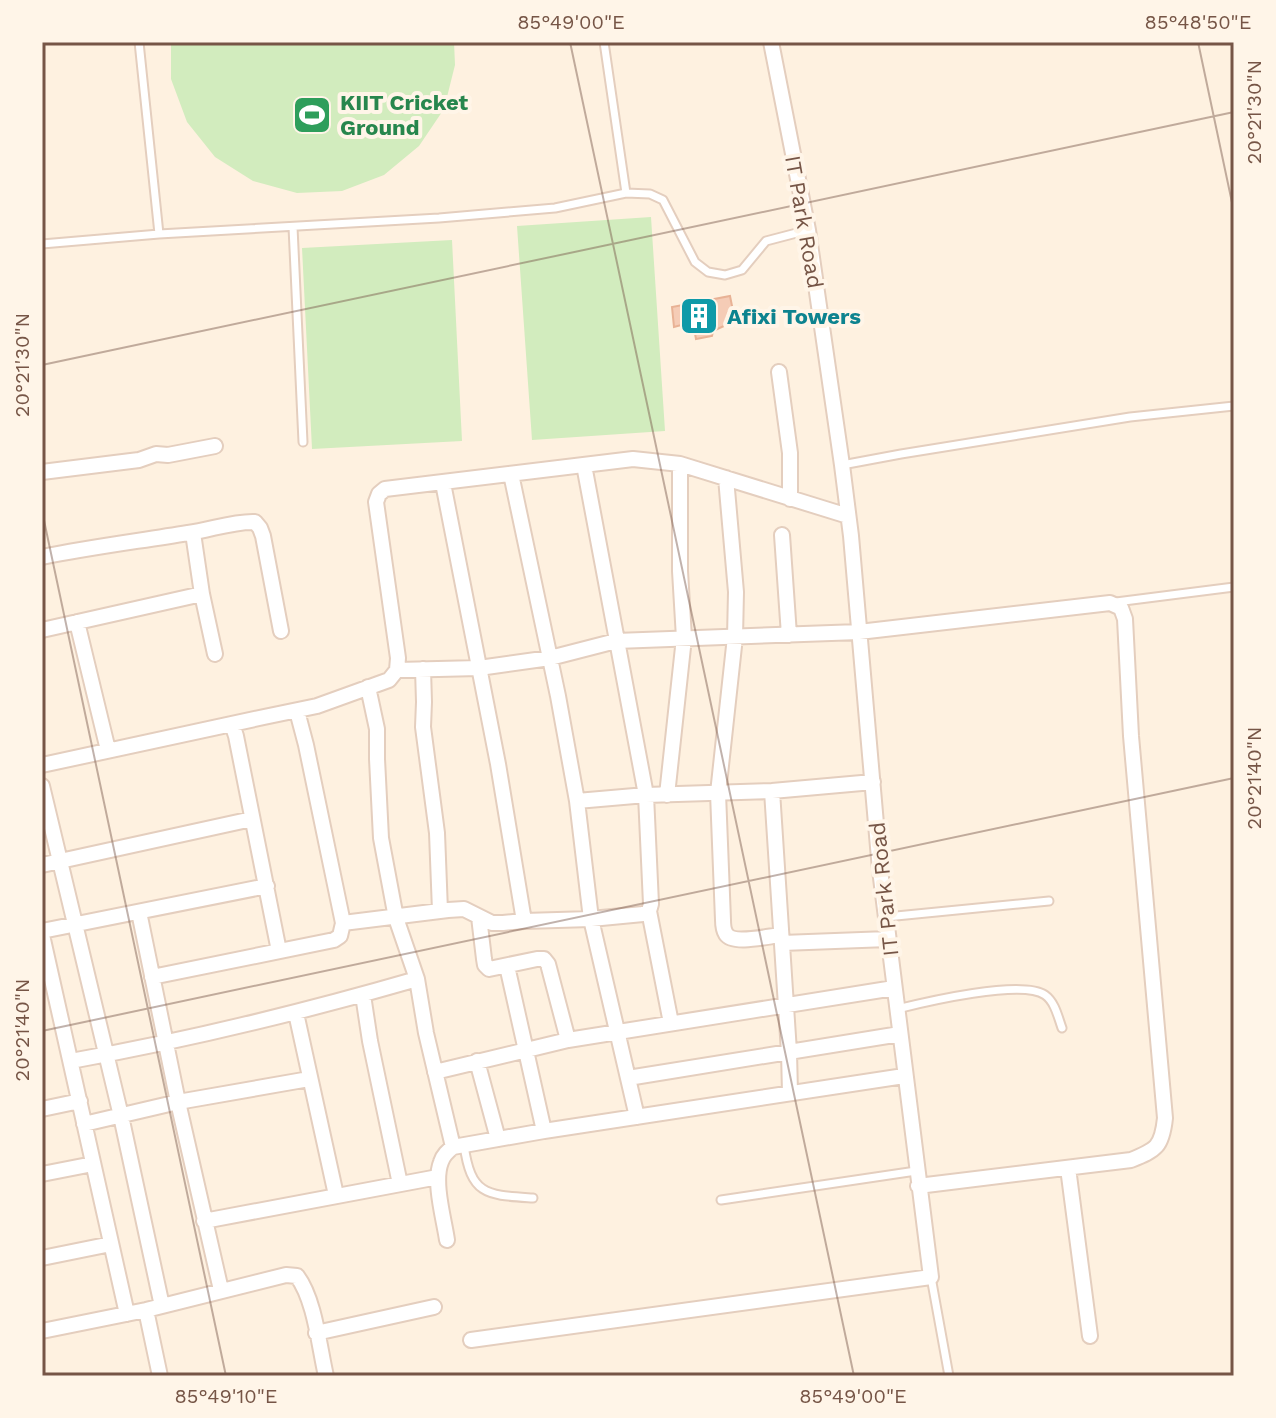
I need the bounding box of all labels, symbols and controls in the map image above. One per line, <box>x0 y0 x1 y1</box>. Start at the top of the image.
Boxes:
text: 85°49'00"E <box>517 10 625 34</box>
text: 85°48'50"E <box>1145 10 1251 34</box>
text: 20°21'30"N <box>1242 60 1266 164</box>
place label: KIIT Cricket Ground <box>340 90 469 140</box>
sports icon: KIIT Cricket Ground <box>291 94 333 136</box>
street label: IT Park Road <box>780 153 828 291</box>
building icon: Afixi Towers <box>678 295 720 337</box>
place label: Afixi Towers <box>727 304 861 329</box>
text: 20°21'30"N <box>10 313 34 417</box>
text: 20°21'40"N <box>1242 726 1266 830</box>
street label: IT Park Road <box>865 821 903 957</box>
text: 20°21'40"N <box>10 978 34 1082</box>
text: 85°49'10"E <box>175 1384 277 1408</box>
text: 85°49'00"E <box>799 1384 907 1408</box>

